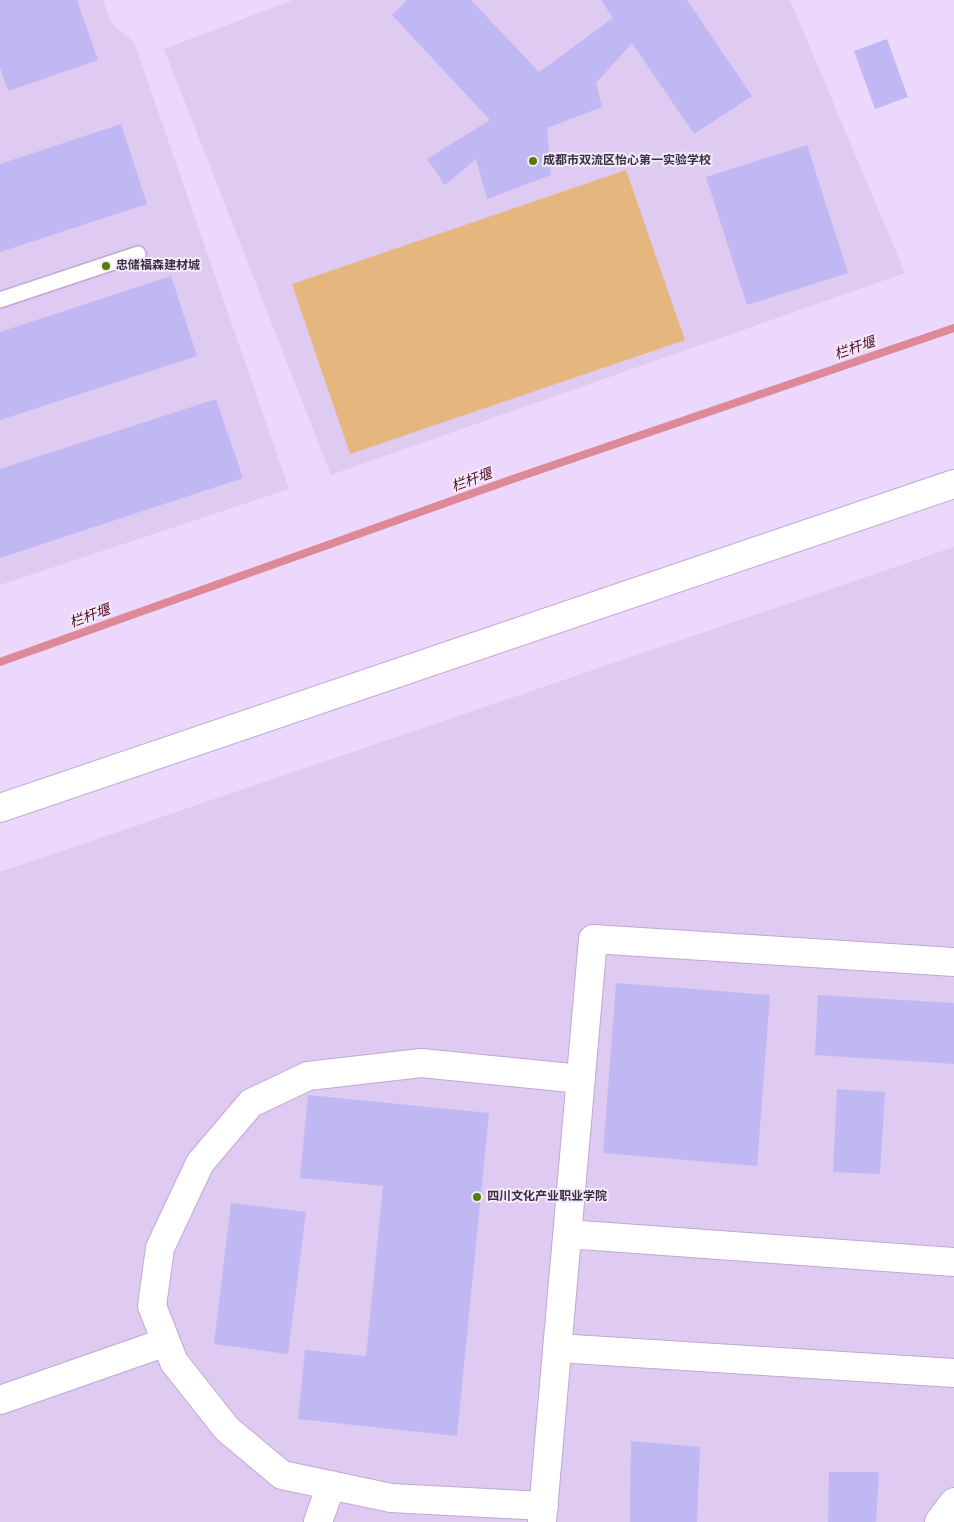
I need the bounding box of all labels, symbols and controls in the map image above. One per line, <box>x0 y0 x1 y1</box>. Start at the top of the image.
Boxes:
place label: 成都市双流区怡心第一实验学校 <box>543 154 711 168</box>
marker: 成都市双流区怡心第一实验学校 <box>527 155 539 167</box>
place label: 忠储福森建材城 <box>116 259 200 273</box>
marker: 忠储福森建材城 <box>100 260 112 272</box>
water label: 栏杆堰 <box>832 334 878 364</box>
water label: 栏杆堰 <box>449 466 495 496</box>
water label: 栏杆堰 <box>67 602 113 632</box>
place label: 四川文化产业职业学院 <box>487 1190 607 1204</box>
marker: 四川文化产业职业学院 <box>471 1191 483 1203</box>

